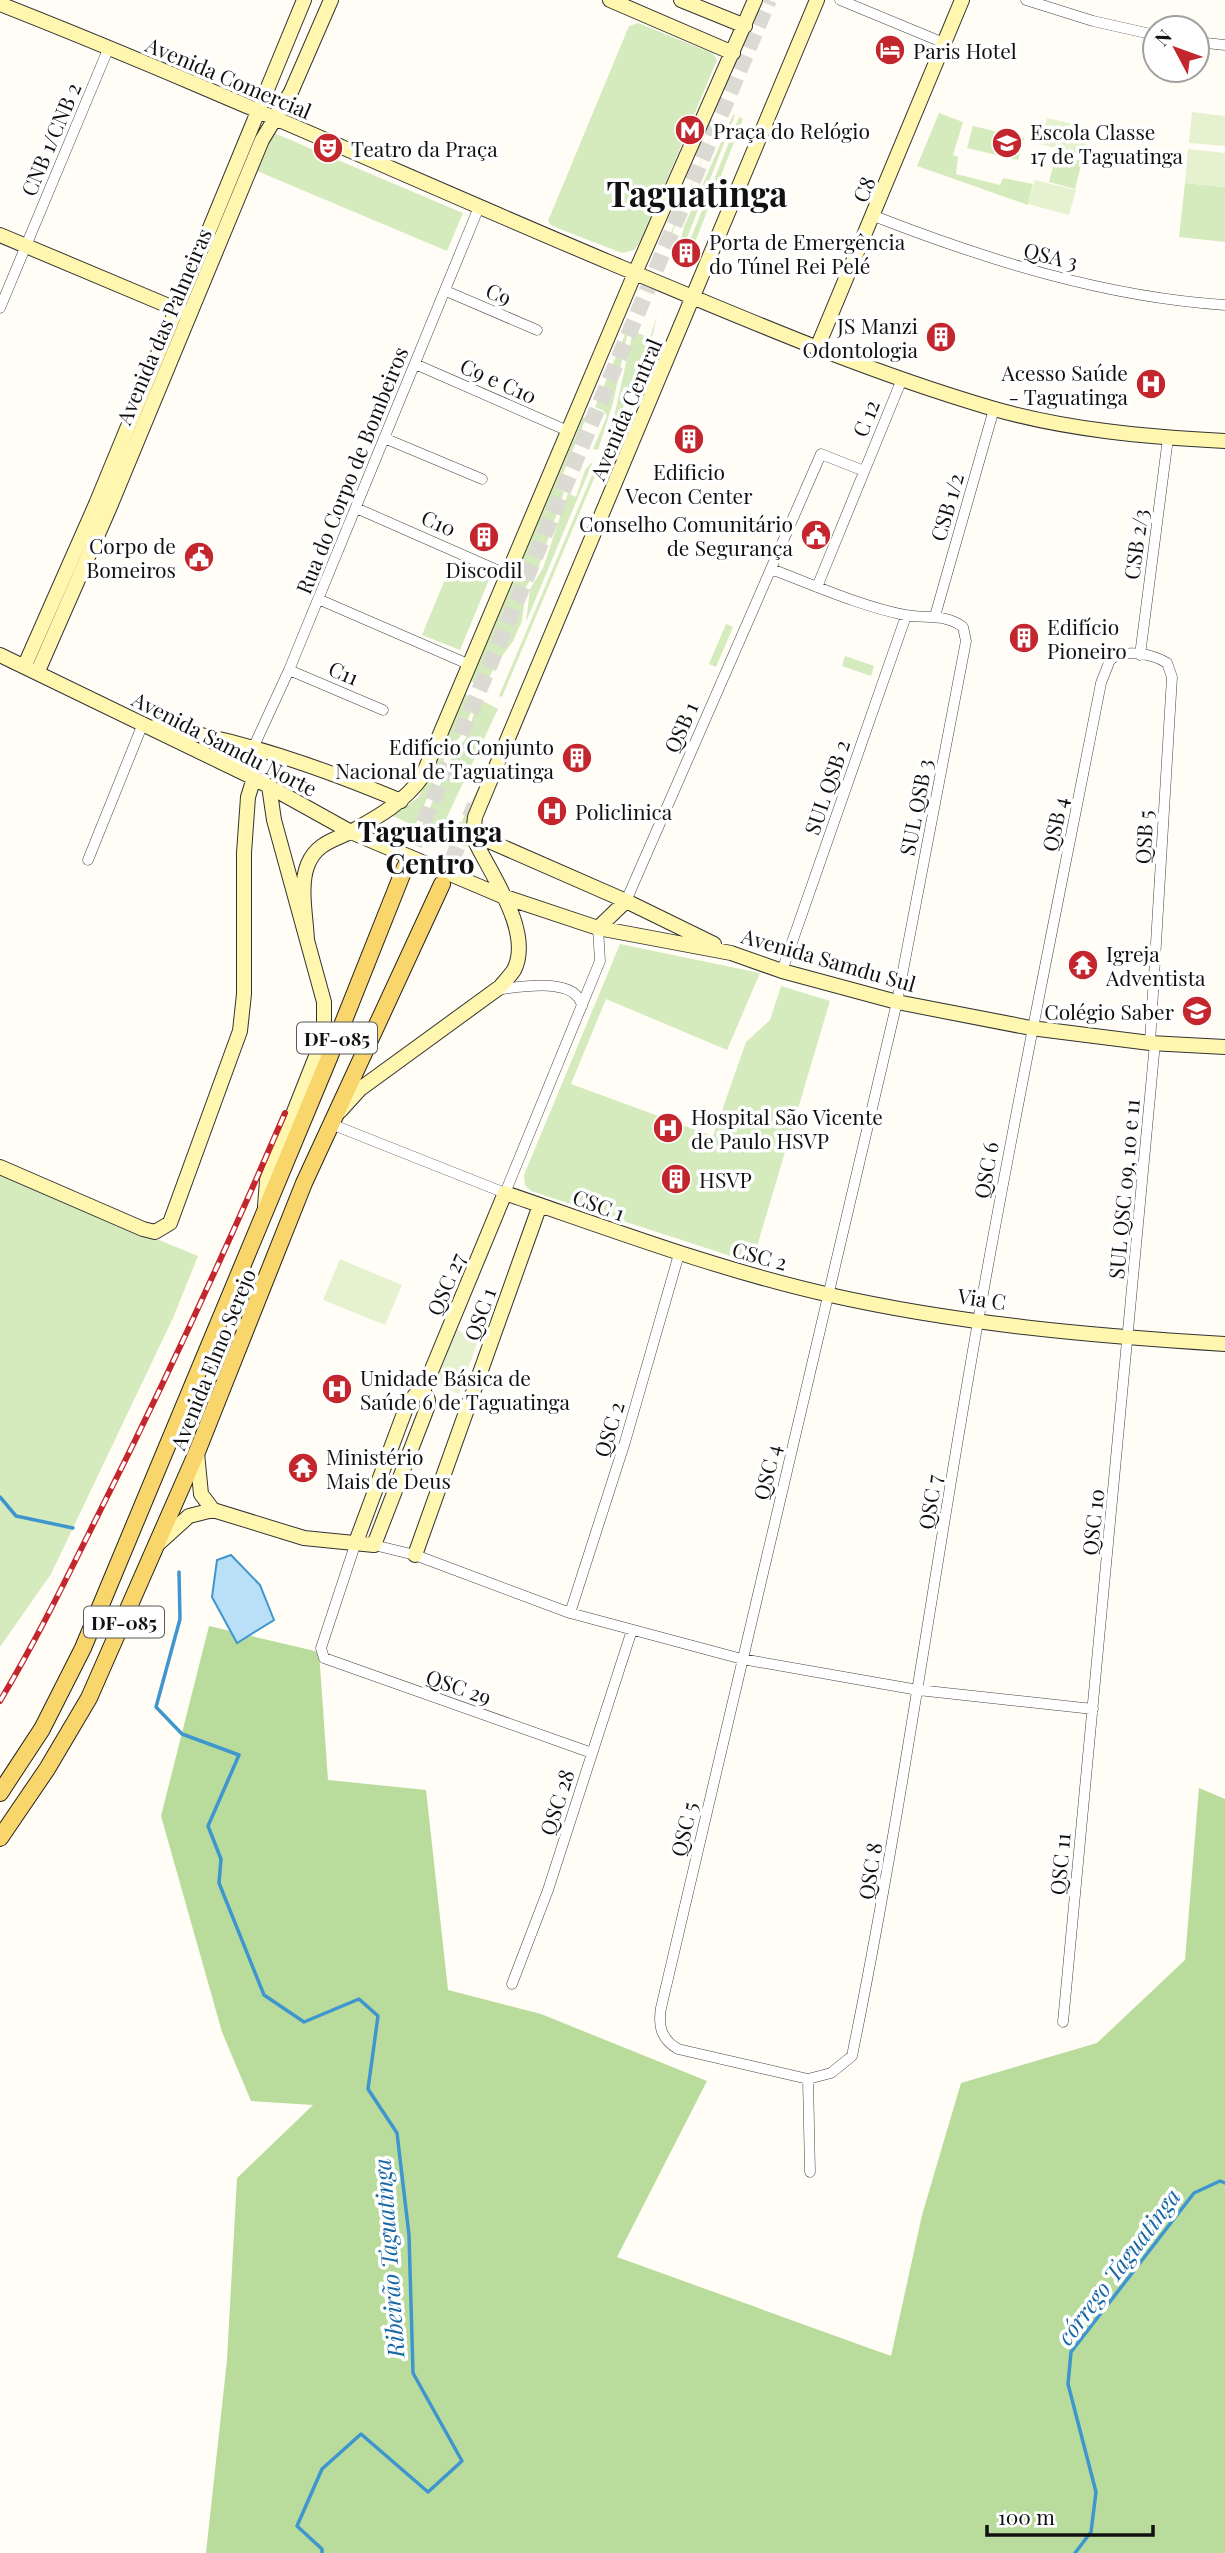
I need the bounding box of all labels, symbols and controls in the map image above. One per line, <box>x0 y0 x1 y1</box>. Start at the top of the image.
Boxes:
north arrow <box>1141 14 1211 84</box>
text: N <box>1148 23 1177 51</box>
street label: Avenida Comercial <box>141 29 316 125</box>
hotel icon: Paris Hotel <box>873 33 907 67</box>
place label: Paris Hotel <box>913 36 1017 64</box>
street label: CNB 1/CNB 2 <box>14 78 86 200</box>
metro station icon: Praça do Relógio <box>673 113 707 147</box>
place label: Praça do Relógio <box>713 116 870 144</box>
place label: Escola Classe 17 de Taguatinga <box>1030 117 1184 169</box>
school or university icon: Escola Classe 17 de Taguatinga <box>990 126 1024 160</box>
theatre icon: Teatro da Praça <box>311 131 345 165</box>
place label: Teatro da Praça <box>351 134 498 162</box>
district label: Taguatinga <box>606 169 788 216</box>
street label: C8 <box>845 172 881 206</box>
street label: Avenida das Palmeiras <box>109 224 217 429</box>
place label: Porta de Emergência do Túnel Rei Pelé <box>709 227 906 279</box>
street label: QSA 3 <box>1021 235 1081 275</box>
building icon: Porta de Emergência do Túnel Rei Pelé <box>669 236 703 270</box>
street label: C9 <box>482 275 516 311</box>
place label: JS Manzi Odontologia <box>802 311 919 363</box>
building icon: JS Manzi Odontologia <box>924 320 958 354</box>
street label: Avenida Central <box>582 334 667 485</box>
street label: Rua do Corpo de Bombeiros <box>289 342 413 598</box>
street label: C9 e C10 <box>456 351 542 409</box>
place label: Acesso Saúde - Taguatinga <box>1001 358 1129 410</box>
hospital icon: Acesso Saúde - Taguatinga <box>1134 367 1168 401</box>
street label: C 12 <box>845 395 885 441</box>
building icon: Edificio Vecon Center <box>672 422 706 456</box>
place label: Edificio Vecon Center <box>624 457 753 509</box>
street label: CSB 1/2 <box>923 470 969 544</box>
street label: C10 <box>418 502 460 542</box>
street label: CSB 2/3 <box>1116 507 1154 581</box>
place label: Conselho Comunitário de Segurança <box>579 509 794 561</box>
public building icon: Conselho Comunitário de Segurança <box>799 518 833 552</box>
building icon: Discodil <box>467 520 501 554</box>
place label: Corpo de Bomeiros <box>86 531 176 583</box>
public building icon: Corpo de Bomeiros <box>182 540 216 574</box>
place label: Discodil <box>446 555 522 583</box>
place label: Edifício Pioneiro <box>1047 612 1127 664</box>
building icon: Edifício Pioneiro <box>1007 621 1041 655</box>
street label: C11 <box>325 653 363 691</box>
street label: Avenida Samdu Norte <box>127 684 322 802</box>
street label: QSB 1 <box>656 697 704 757</box>
place label: Edifício Conjunto Nacional de Taguatinga <box>335 732 555 784</box>
street label: SUL QSB 2 <box>797 736 855 838</box>
building icon: Edifício Conjunto Nacional de Taguatinga <box>560 741 594 775</box>
street label: SUL QSB 3 <box>892 756 938 858</box>
hospital icon: Policlinica <box>535 794 569 828</box>
street label: QSB 4 <box>1035 794 1073 854</box>
place label: Policlinica <box>575 797 673 825</box>
street label: QSB 5 <box>1128 809 1158 865</box>
district label: Taguatinga Centro <box>358 812 503 881</box>
street label: Avenida Samdu Sul <box>738 920 919 997</box>
place label: Igreja Adventista <box>1105 939 1206 991</box>
temple icon: Igreja Adventista <box>1066 948 1100 982</box>
school or university icon: Colégio Saber <box>1180 994 1214 1028</box>
place label: Colégio Saber <box>1044 997 1175 1025</box>
road number: DF-085 <box>297 1022 377 1054</box>
street label: SUL QSC 09, 10 e 11 <box>1101 1097 1145 1280</box>
place label: Hospital São Vicente de Paulo HSVP <box>691 1102 883 1154</box>
hospital icon: Hospital São Vicente de Paulo HSVP <box>651 1111 685 1145</box>
street label: QSC 6 <box>966 1139 1004 1201</box>
building icon: HSVP <box>659 1162 693 1196</box>
place label: HSVP <box>699 1165 752 1193</box>
street label: CSC 1 <box>569 1182 629 1226</box>
street label: CSC 2 <box>730 1234 790 1276</box>
street label: QSC 27 <box>419 1248 471 1319</box>
street label: Avenida Elmo Serejo <box>162 1264 261 1455</box>
street label: Via C <box>955 1281 1008 1315</box>
street label: QSC 1 <box>457 1283 502 1344</box>
place label: Unidade Básica de Saúde 6 de Taguatinga <box>360 1363 570 1415</box>
hospital icon: Unidade Básica de Saúde 6 de Taguatinga <box>320 1372 354 1406</box>
street label: QSC 2 <box>586 1398 630 1460</box>
street label: QSC 4 <box>746 1441 786 1503</box>
place label: Ministério Mais de Deus <box>326 1442 451 1494</box>
temple icon: Ministério Mais de Deus <box>286 1451 320 1485</box>
street label: QSC 7 <box>911 1472 947 1531</box>
street label: QSC 10 <box>1075 1487 1109 1557</box>
road number: DF-085 <box>84 1606 164 1638</box>
street label: QSC 29 <box>423 1662 495 1710</box>
street label: QSC 28 <box>532 1766 580 1838</box>
street label: QSC 5 <box>663 1799 703 1859</box>
street label: QSC 11 <box>1042 1832 1076 1896</box>
street label: QSC 8 <box>851 1840 887 1902</box>
water label: Ribeirão Taguatinga <box>366 2157 411 2360</box>
water label: córrego Taguatinga <box>1049 2182 1187 2350</box>
scale bar <box>987 2494 1153 2538</box>
text: 100 m <box>998 2502 1055 2530</box>

